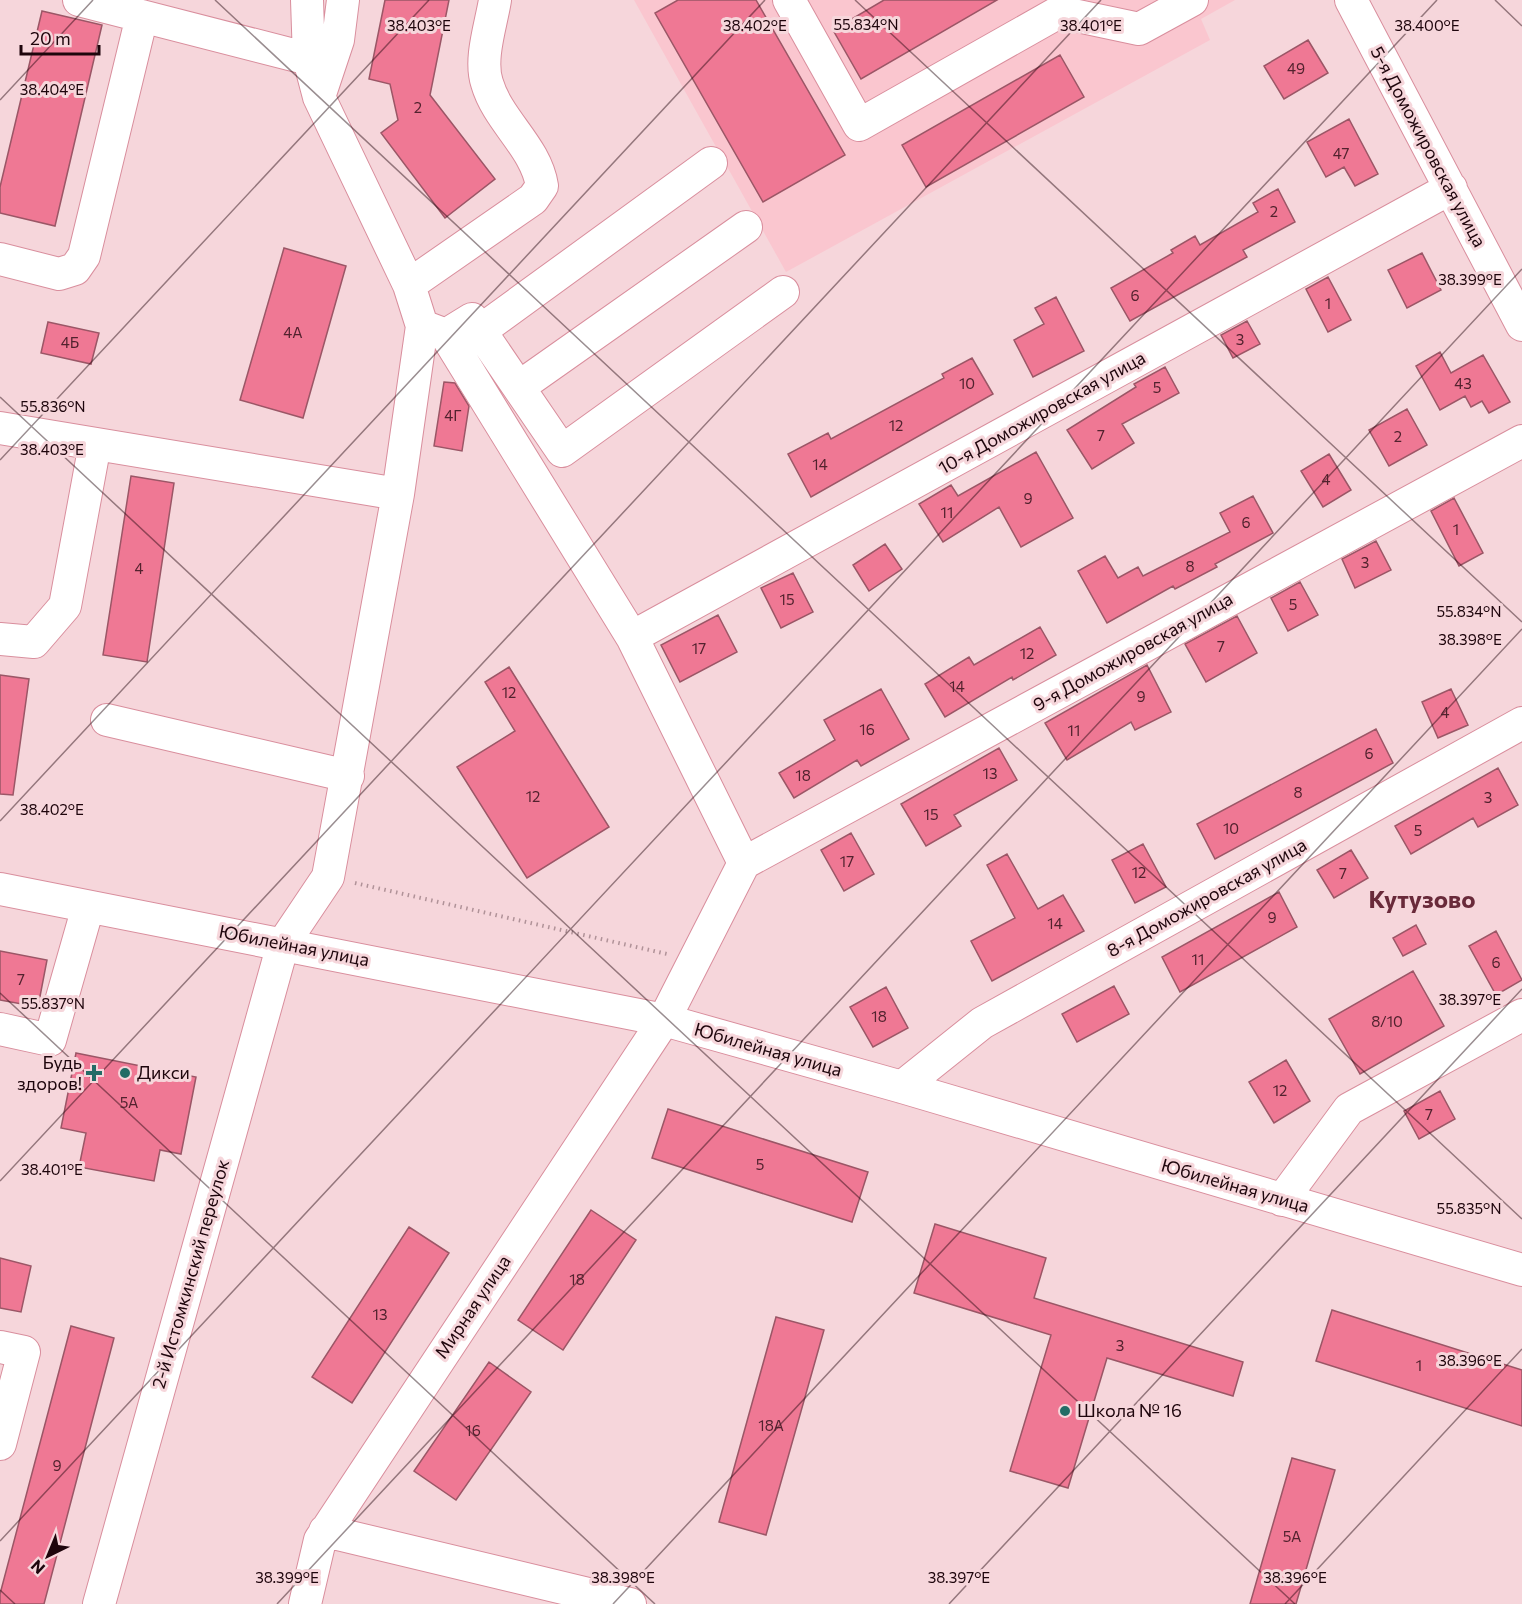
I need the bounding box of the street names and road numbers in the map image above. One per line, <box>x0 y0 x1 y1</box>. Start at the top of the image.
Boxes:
street label: 5-я Доможировская улица <box>1367 42 1491 251</box>
street label: 10-я Доможировская улица <box>934 346 1149 478</box>
street label: 9-я Доможировская улица <box>1029 588 1237 716</box>
street label: 8-я Доможировская улица <box>1103 833 1310 961</box>
street label: Юбилейная улица <box>217 920 371 970</box>
street label: Юбилейная улица <box>692 1017 845 1081</box>
street label: Юбилейная улица <box>1159 1153 1312 1217</box>
street label: 2-й Истомкинский переулок <box>147 1156 233 1391</box>
street label: Мирная улица <box>430 1251 515 1362</box>

